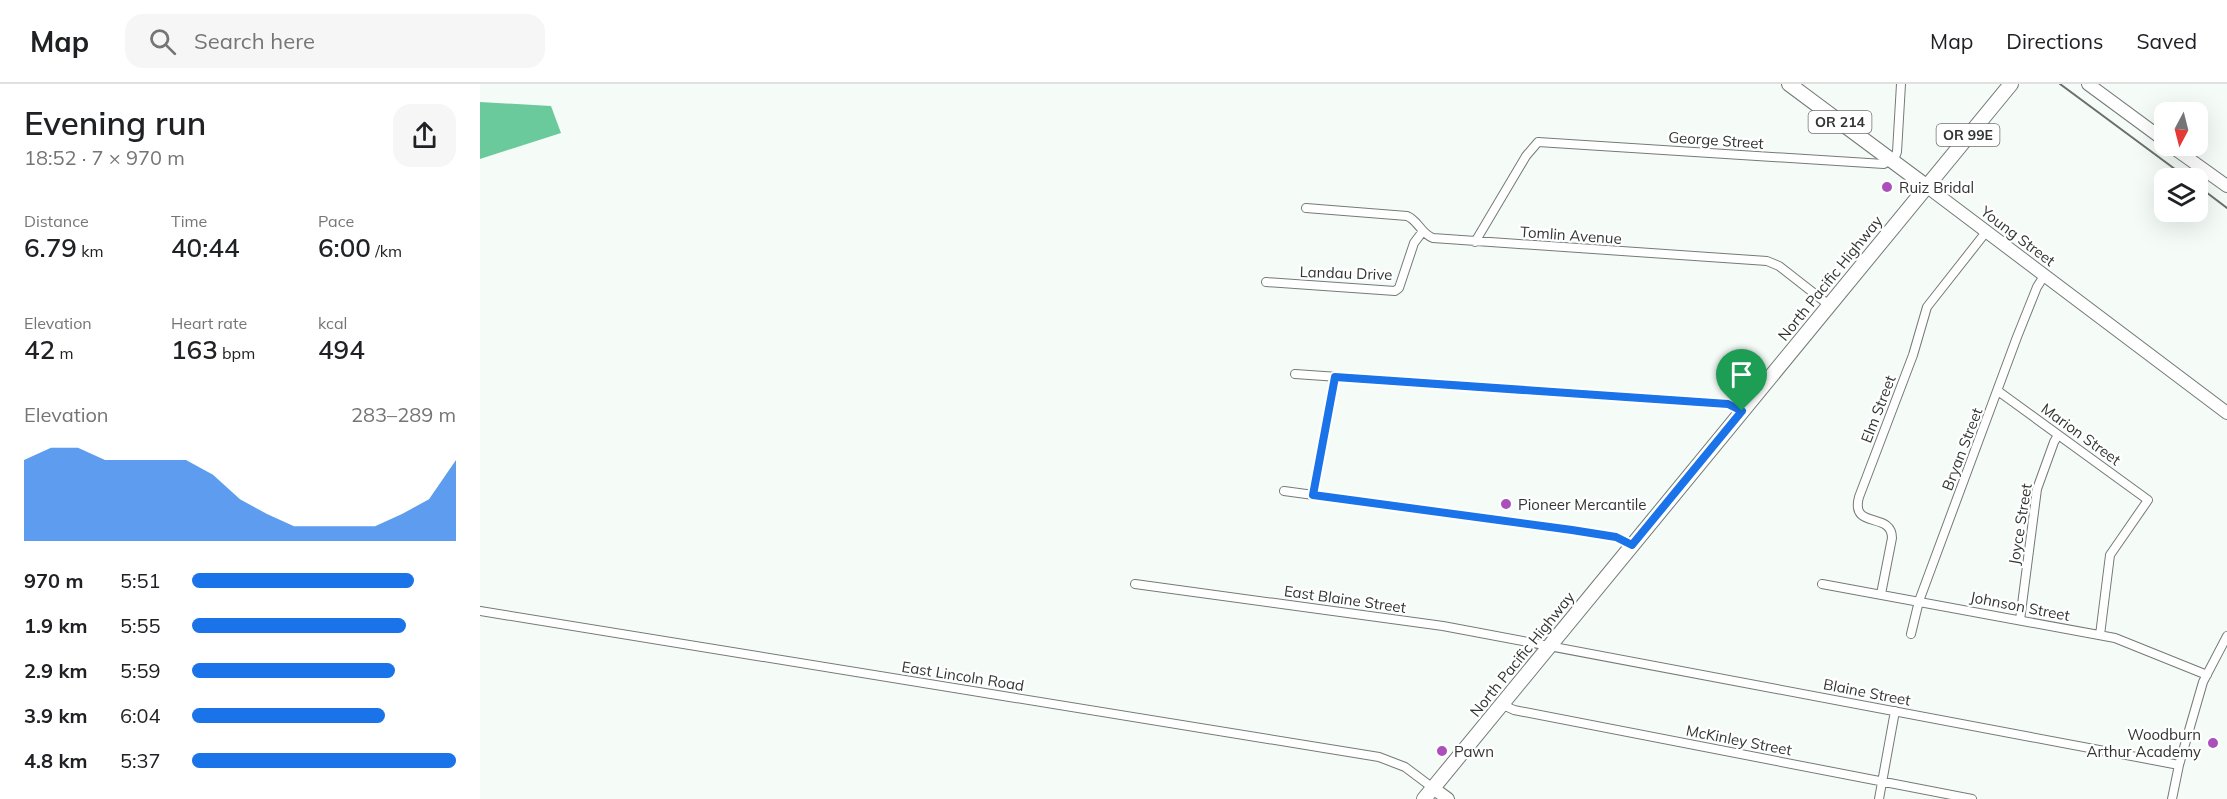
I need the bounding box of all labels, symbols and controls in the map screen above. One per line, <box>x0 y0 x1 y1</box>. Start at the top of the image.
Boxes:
search box <box>125 14 545 68</box>
text: Map <box>30 24 89 59</box>
icon: search <box>146 25 179 58</box>
text: Search here <box>194 27 315 55</box>
text: Map <box>1930 28 1973 54</box>
text: Directions <box>2006 28 2103 54</box>
text: Saved <box>2136 28 2197 54</box>
text: Evening run <box>24 102 206 143</box>
north arrow <box>2154 102 2208 156</box>
map controls <box>2154 102 2208 222</box>
button: share <box>393 104 456 167</box>
road number: OR 214 <box>1808 111 1872 133</box>
road number: OR 99E <box>1936 124 2000 146</box>
street label: George Street <box>1668 127 1764 153</box>
text: 18:52 · 7 × 970 m <box>24 145 185 170</box>
button: layers <box>2154 168 2208 222</box>
place label: Ruiz Bridal <box>1899 178 1974 197</box>
marker: Ruiz Bridal <box>1880 180 1894 194</box>
street label: Young Street <box>1976 201 2059 270</box>
text: Distance <box>24 211 89 231</box>
text: Time <box>171 211 207 231</box>
text: Pace <box>318 211 354 231</box>
street label: North Pacific Highway <box>1774 212 1886 344</box>
street label: Tomlin Avenue <box>1520 222 1622 248</box>
text: 6.79 <box>24 231 77 264</box>
text: 40:44 <box>171 231 240 264</box>
text: 6:00 <box>318 231 371 264</box>
text: km <box>77 241 103 261</box>
text: /km <box>371 241 402 261</box>
street label: Landau Drive <box>1299 262 1393 284</box>
text: Elevation <box>24 313 92 333</box>
text: Heart rate <box>171 313 247 333</box>
text: kcal <box>318 313 347 333</box>
text: 42 <box>24 333 55 366</box>
text: 163 <box>171 333 218 366</box>
text: 494 <box>318 333 365 366</box>
text: m <box>55 343 73 363</box>
text: bpm <box>218 343 255 363</box>
pin <box>1716 349 1767 411</box>
icon: arrive <box>1725 358 1758 391</box>
street label: Elm Street <box>1856 372 1900 446</box>
street label: Marion Street <box>2038 399 2124 469</box>
text: Elevation <box>24 402 109 427</box>
text: 283–289 m <box>351 402 456 427</box>
street label: Bryan Street <box>1938 405 1986 493</box>
street label: Joyce Street <box>2004 482 2036 566</box>
place label: Pioneer Mercantile <box>1518 495 1646 514</box>
marker: Pioneer Mercantile <box>1499 497 1513 511</box>
text: 970 m <box>24 568 83 593</box>
text: 5:51 <box>120 568 161 593</box>
street label: East Blaine Street <box>1283 581 1407 617</box>
street label: Johnson Street <box>1968 587 2072 625</box>
street label: North Pacific Highway <box>1466 588 1578 720</box>
text: 1.9 km <box>24 613 87 638</box>
text: 5:55 <box>120 613 161 638</box>
street label: East Lincoln Road <box>900 657 1026 695</box>
text: 2.9 km <box>24 658 87 683</box>
text: 5:59 <box>120 658 161 683</box>
street label: Blaine Street <box>1822 674 1912 710</box>
text: 3.9 km <box>24 703 87 728</box>
text: 6:04 <box>120 703 161 728</box>
street label: McKinley Street <box>1685 720 1793 760</box>
place label: Woodburn Arthur Academy <box>2087 725 2201 761</box>
marker: Woodburn Arthur Academy <box>2206 736 2220 750</box>
place label: Pawn <box>1454 742 1494 761</box>
marker: Pawn <box>1435 744 1449 758</box>
text: 4.8 km <box>24 748 87 773</box>
text: 5:37 <box>120 748 161 773</box>

